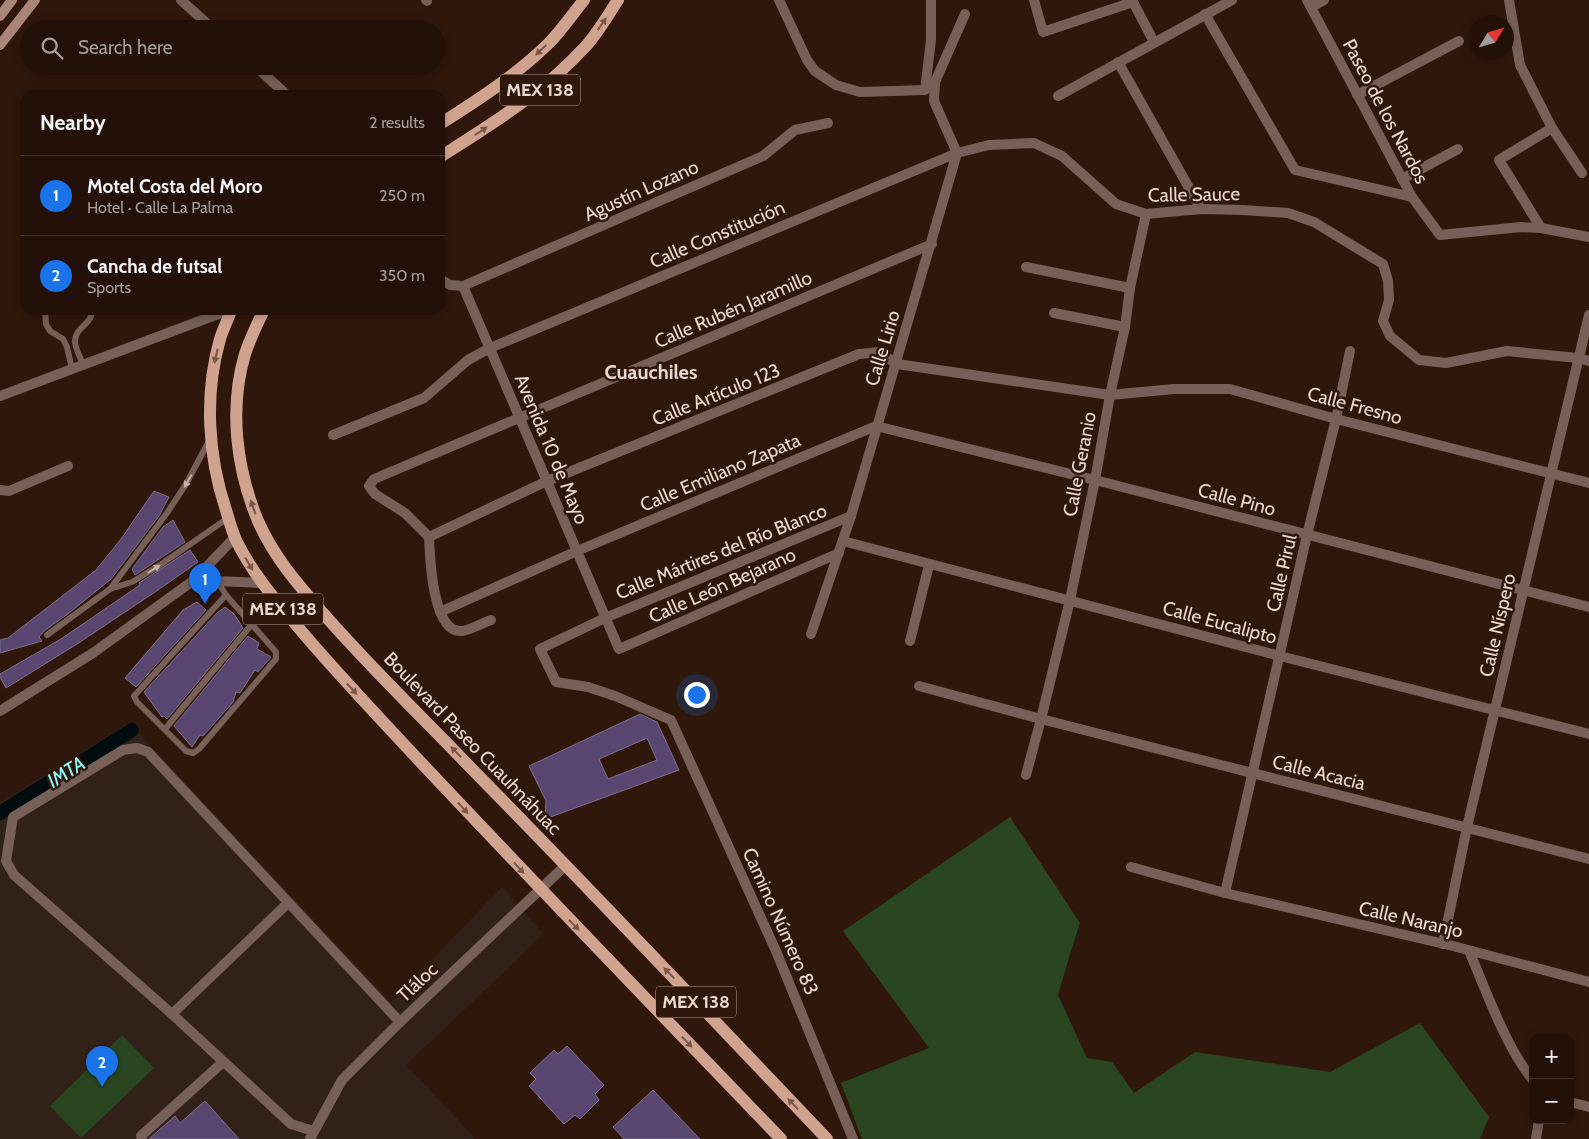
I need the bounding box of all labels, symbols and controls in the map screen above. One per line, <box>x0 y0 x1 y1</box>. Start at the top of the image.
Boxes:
north arrow <box>1469 15 1514 60</box>
one-way arrow <box>597 17 607 30</box>
search box <box>20 20 445 75</box>
icon: search <box>38 34 66 62</box>
street label: Paseo de los Nardos <box>1338 35 1433 188</box>
text: Search here <box>78 36 172 59</box>
one-way arrow <box>536 44 548 56</box>
road number: MEX 138 <box>500 74 580 106</box>
text: Nearby <box>40 110 106 135</box>
text: 2 results <box>369 113 425 132</box>
one-way arrow <box>475 126 488 135</box>
street label: Agustín Lozano <box>580 155 702 226</box>
text: Motel Costa del Moro <box>87 175 263 198</box>
street label: Calle Sauce <box>1148 182 1241 207</box>
text: 1 <box>53 186 59 205</box>
text: 250 m <box>379 186 425 205</box>
street label: Calle Constitución <box>646 196 788 273</box>
text: Hotel · Calle La Palma <box>87 198 233 217</box>
text: Cancha de futsal <box>87 255 222 278</box>
text: 2 <box>52 266 60 285</box>
text: 350 m <box>379 266 425 285</box>
street label: Calle Rubén Jaramillo <box>651 266 815 353</box>
text: Sports <box>87 278 131 297</box>
street label: Calle Lirio <box>860 308 905 389</box>
one-way arrow <box>212 349 220 364</box>
street label: Calle Artículo 123 <box>649 358 784 431</box>
district label: Cuauchiles <box>605 360 697 384</box>
street label: Avenida 10 de Mayo <box>510 371 594 528</box>
street label: Calle Fresno <box>1305 382 1405 429</box>
street label: Calle Geranio <box>1058 410 1101 518</box>
street label: Calle Emiliano Zapata <box>636 428 804 517</box>
one-way arrow <box>183 474 192 487</box>
street label: Calle Pino <box>1195 478 1278 521</box>
one-way arrow <box>249 499 257 514</box>
street label: Calle Mártires del Río Blanco <box>612 499 830 604</box>
street label: Calle Pirul <box>1261 532 1302 614</box>
street label: Calle León Bejarano <box>645 543 799 628</box>
one-way arrow <box>245 556 253 571</box>
pin: 1 <box>189 563 221 604</box>
one-way arrow <box>147 564 161 574</box>
street label: Calle Níspero <box>1474 571 1521 679</box>
road number: MEX 138 <box>243 594 323 624</box>
street label: Calle Eucalipto <box>1160 596 1280 649</box>
street label: Boulevard Paseo Cuauhnáhuac <box>379 647 566 840</box>
your location <box>684 682 710 708</box>
one-way arrow <box>346 683 358 695</box>
one-way arrow <box>450 746 462 758</box>
street label: Calle Acacia <box>1270 750 1368 795</box>
water label: IMTA <box>43 751 89 793</box>
one-way arrow <box>457 801 469 813</box>
street label: Camino Número 83 <box>738 844 823 998</box>
one-way arrow <box>513 861 525 873</box>
street label: Calle Naranjo <box>1357 896 1465 943</box>
one-way arrow <box>568 919 580 931</box>
street label: Tláloc <box>392 958 443 1007</box>
one-way arrow <box>663 968 675 980</box>
road number: MEX 138 <box>656 986 736 1018</box>
map controls <box>1529 1034 1574 1124</box>
button: + <box>1529 1034 1574 1079</box>
one-way arrow <box>681 1036 693 1048</box>
pin: 2 <box>86 1046 118 1087</box>
button: − <box>1529 1079 1574 1124</box>
one-way arrow <box>787 1098 799 1110</box>

